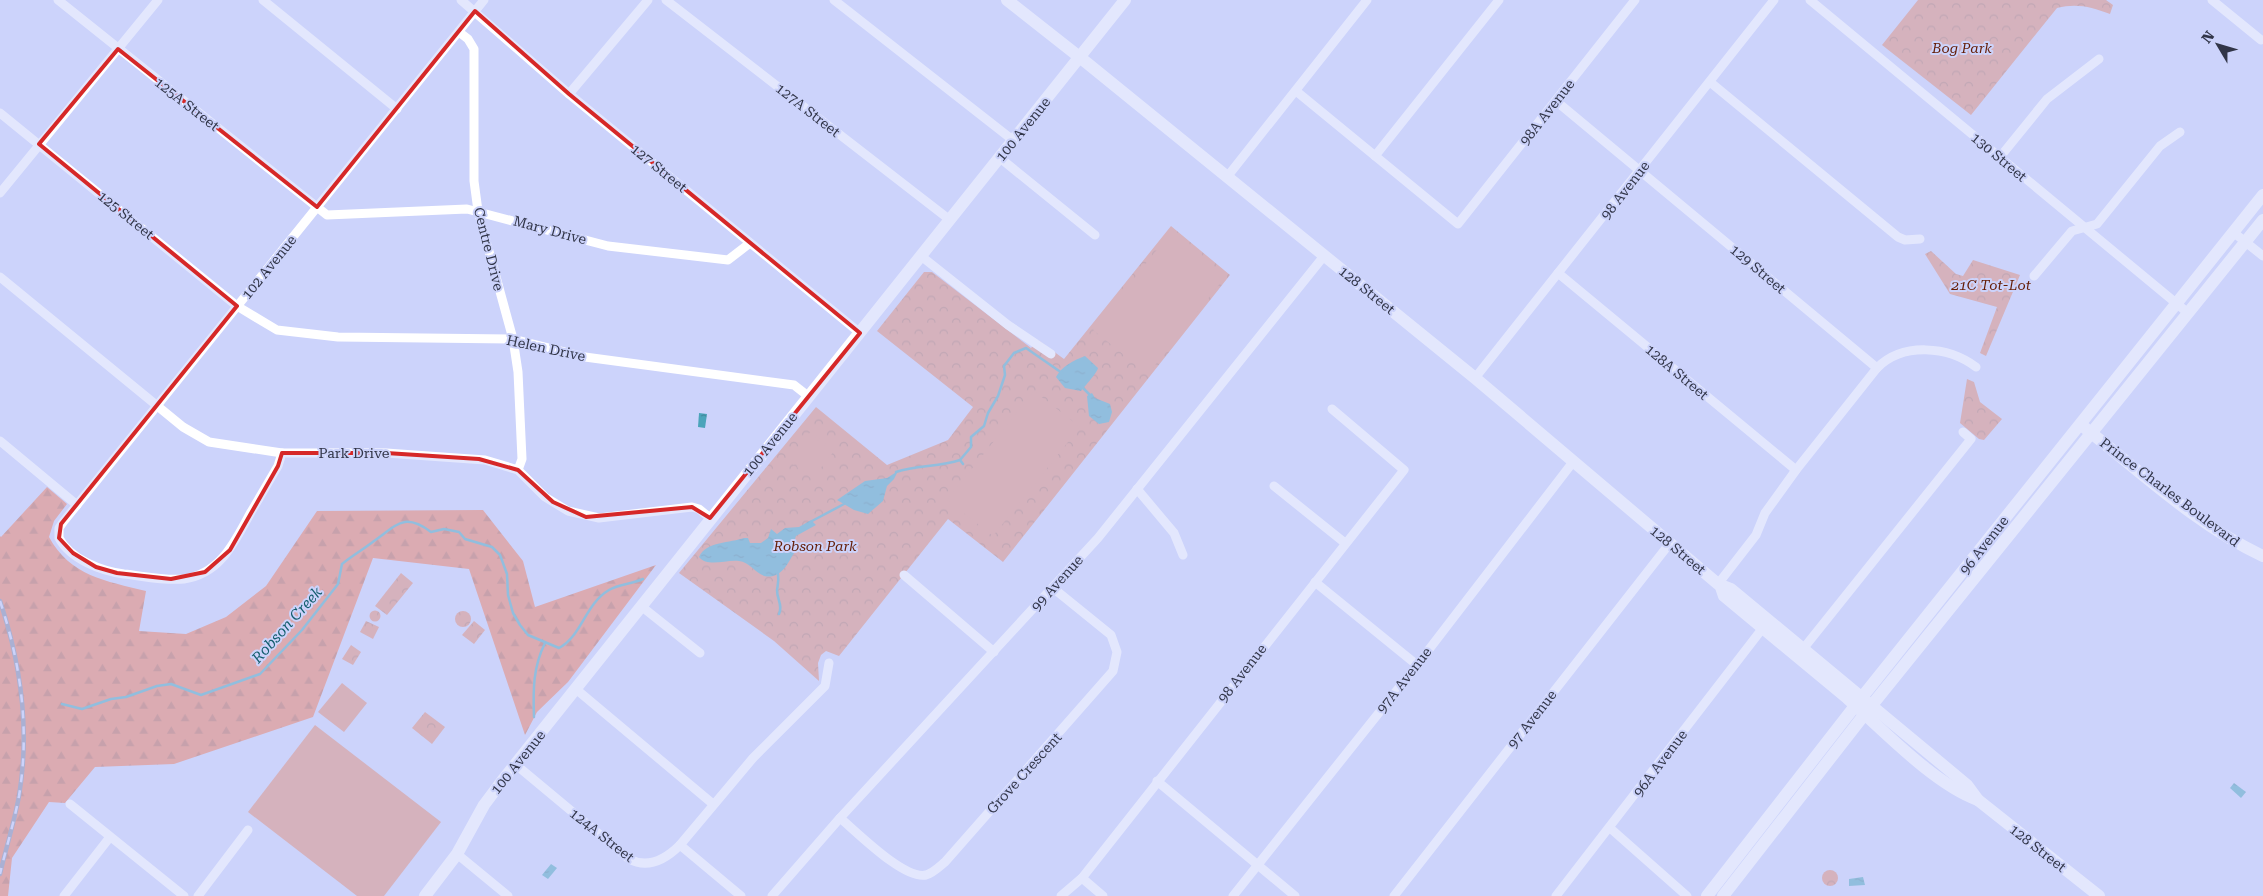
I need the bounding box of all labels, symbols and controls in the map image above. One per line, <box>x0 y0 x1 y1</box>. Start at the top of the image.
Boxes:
north arrow <box>2193 20 2243 70</box>
text: N <box>2198 28 2218 46</box>
park label: Bog Park <box>1931 40 1992 56</box>
street label: 125A Street <box>152 74 222 134</box>
street label: 98A Avenue <box>1516 76 1578 148</box>
street label: 127A Street <box>773 80 843 140</box>
street label: 100 Avenue <box>992 94 1054 164</box>
street label: 130 Street <box>1968 129 2030 185</box>
street label: 127 Street <box>628 141 690 195</box>
street label: 98 Avenue <box>1597 157 1653 222</box>
street label: 125 Street <box>95 188 157 242</box>
street label: Centre Drive <box>471 206 507 293</box>
street label: Mary Drive <box>512 213 589 248</box>
street label: 102 Avenue <box>238 232 300 302</box>
street label: 129 Street <box>1727 241 1789 297</box>
street label: 128 Street <box>1336 263 1398 317</box>
park label: 21C Tot-Lot <box>1950 277 2032 293</box>
street label: Helen Drive <box>505 332 587 364</box>
street label: 128A Street <box>1642 341 1712 403</box>
street label: 100 Avenue <box>739 409 801 479</box>
street label: Prince Charles Boulevard <box>2097 434 2243 550</box>
street label: Park Drive <box>319 445 390 461</box>
street label: 96 Avenue <box>1956 512 2012 577</box>
street label: 128 Street <box>1647 522 1709 578</box>
park label: Robson Park <box>772 538 857 554</box>
street label: 99 Avenue <box>1028 552 1086 614</box>
water label: Robson Creek <box>247 583 326 668</box>
street label: 98 Avenue <box>1214 640 1270 705</box>
street label: 97A Avenue <box>1373 644 1435 716</box>
street label: 97 Avenue <box>1504 686 1560 751</box>
street label: 96A Avenue <box>1630 726 1690 799</box>
street label: 100 Avenue <box>487 727 549 797</box>
street label: Grove Crescent <box>983 729 1065 817</box>
street label: 124A Street <box>567 805 637 865</box>
street label: 128 Street <box>2007 821 2069 875</box>

